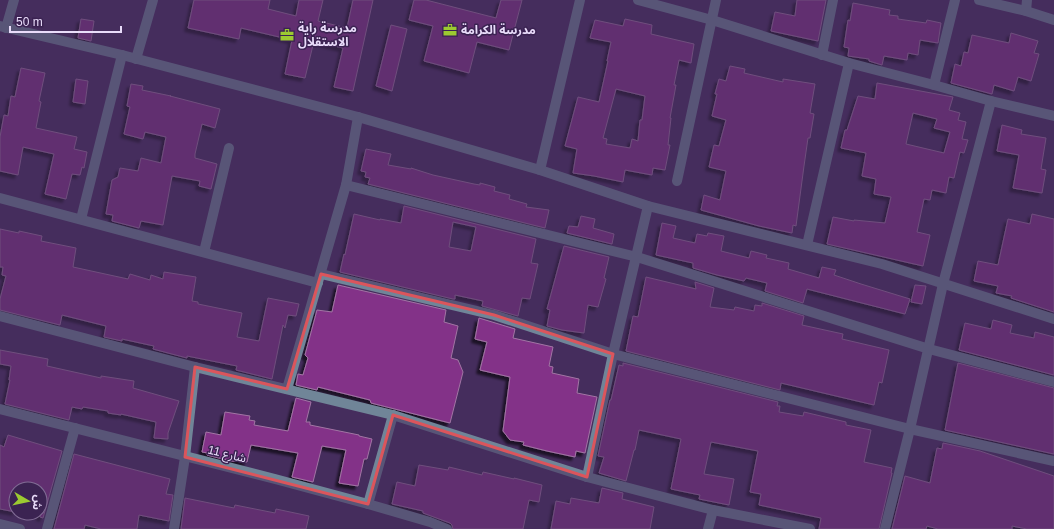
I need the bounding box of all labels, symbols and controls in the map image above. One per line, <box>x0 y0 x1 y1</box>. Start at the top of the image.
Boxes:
scale bar <box>10 8 121 34</box>
text: 50 m <box>16 15 43 29</box>
place label: مدرسة راية الاستقلال <box>298 21 357 49</box>
office icon: مدرسة الكرامة <box>442 22 458 38</box>
place label: مدرسة الكرامة <box>461 23 536 37</box>
office icon: مدرسة راية الاستقلال <box>279 27 295 43</box>
street label: شارع 11 <box>206 442 248 467</box>
north arrow <box>8 481 48 521</box>
text: ش <box>30 494 45 511</box>

